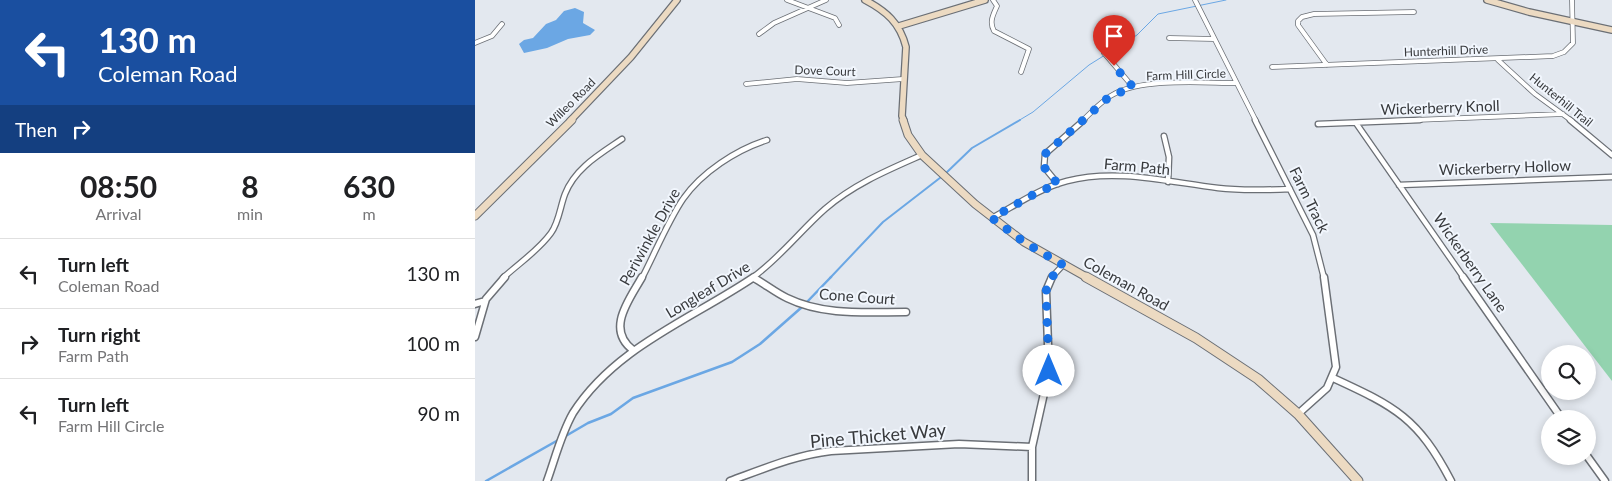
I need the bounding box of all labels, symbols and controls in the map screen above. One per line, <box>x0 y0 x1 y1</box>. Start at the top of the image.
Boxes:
pin <box>1093 15 1135 66</box>
text: 130 m <box>98 18 197 60</box>
icon: left <box>15 20 80 85</box>
icon: arrive <box>1100 22 1128 50</box>
street label: Hunterhill Drive <box>1404 42 1488 59</box>
text: Coleman Road <box>98 60 238 87</box>
street label: Dove Court <box>794 62 857 79</box>
street label: Farm Hill Circle <box>1146 66 1226 83</box>
street label: Hunterhill Trail <box>1527 70 1596 130</box>
street label: Willeo Road <box>543 75 598 130</box>
street label: Wickerberry Knoll <box>1380 96 1500 118</box>
icon: right <box>67 115 95 143</box>
text: Then <box>15 118 57 141</box>
street label: Farm Path <box>1103 154 1171 178</box>
street label: Wickerberry Hollow <box>1439 156 1572 178</box>
street label: Farm Track <box>1286 164 1334 236</box>
text: 08:50 <box>80 168 157 204</box>
text: 8 <box>241 168 259 204</box>
text: 630 <box>343 168 395 204</box>
street label: Periwinkle Drive <box>615 185 683 288</box>
text: Arrival <box>95 204 142 223</box>
text: min <box>237 204 263 223</box>
text: m <box>362 204 376 223</box>
street label: Wickerberry Lane <box>1430 209 1512 315</box>
street label: Coleman Road <box>1081 252 1172 314</box>
text: Turn left <box>58 253 129 276</box>
street label: Longleaf Drive <box>662 257 753 321</box>
icon: left <box>15 260 43 288</box>
text: 130 m <box>406 262 460 285</box>
text: Coleman Road <box>58 276 159 295</box>
street label: Cone Court <box>818 284 896 308</box>
text: Turn right <box>58 323 140 346</box>
icon: right <box>15 330 43 358</box>
text: 100 m <box>406 332 460 355</box>
position arrow <box>1022 344 1074 396</box>
map controls <box>1541 345 1596 465</box>
button: search <box>1541 345 1596 400</box>
text: Farm Path <box>58 346 129 365</box>
text: Turn left <box>58 393 129 416</box>
icon: left <box>15 400 43 428</box>
text: 90 m <box>417 402 460 425</box>
button: layers <box>1541 410 1596 465</box>
text: Farm Hill Circle <box>58 416 164 435</box>
street label: Pine Thicket Way <box>809 418 948 452</box>

